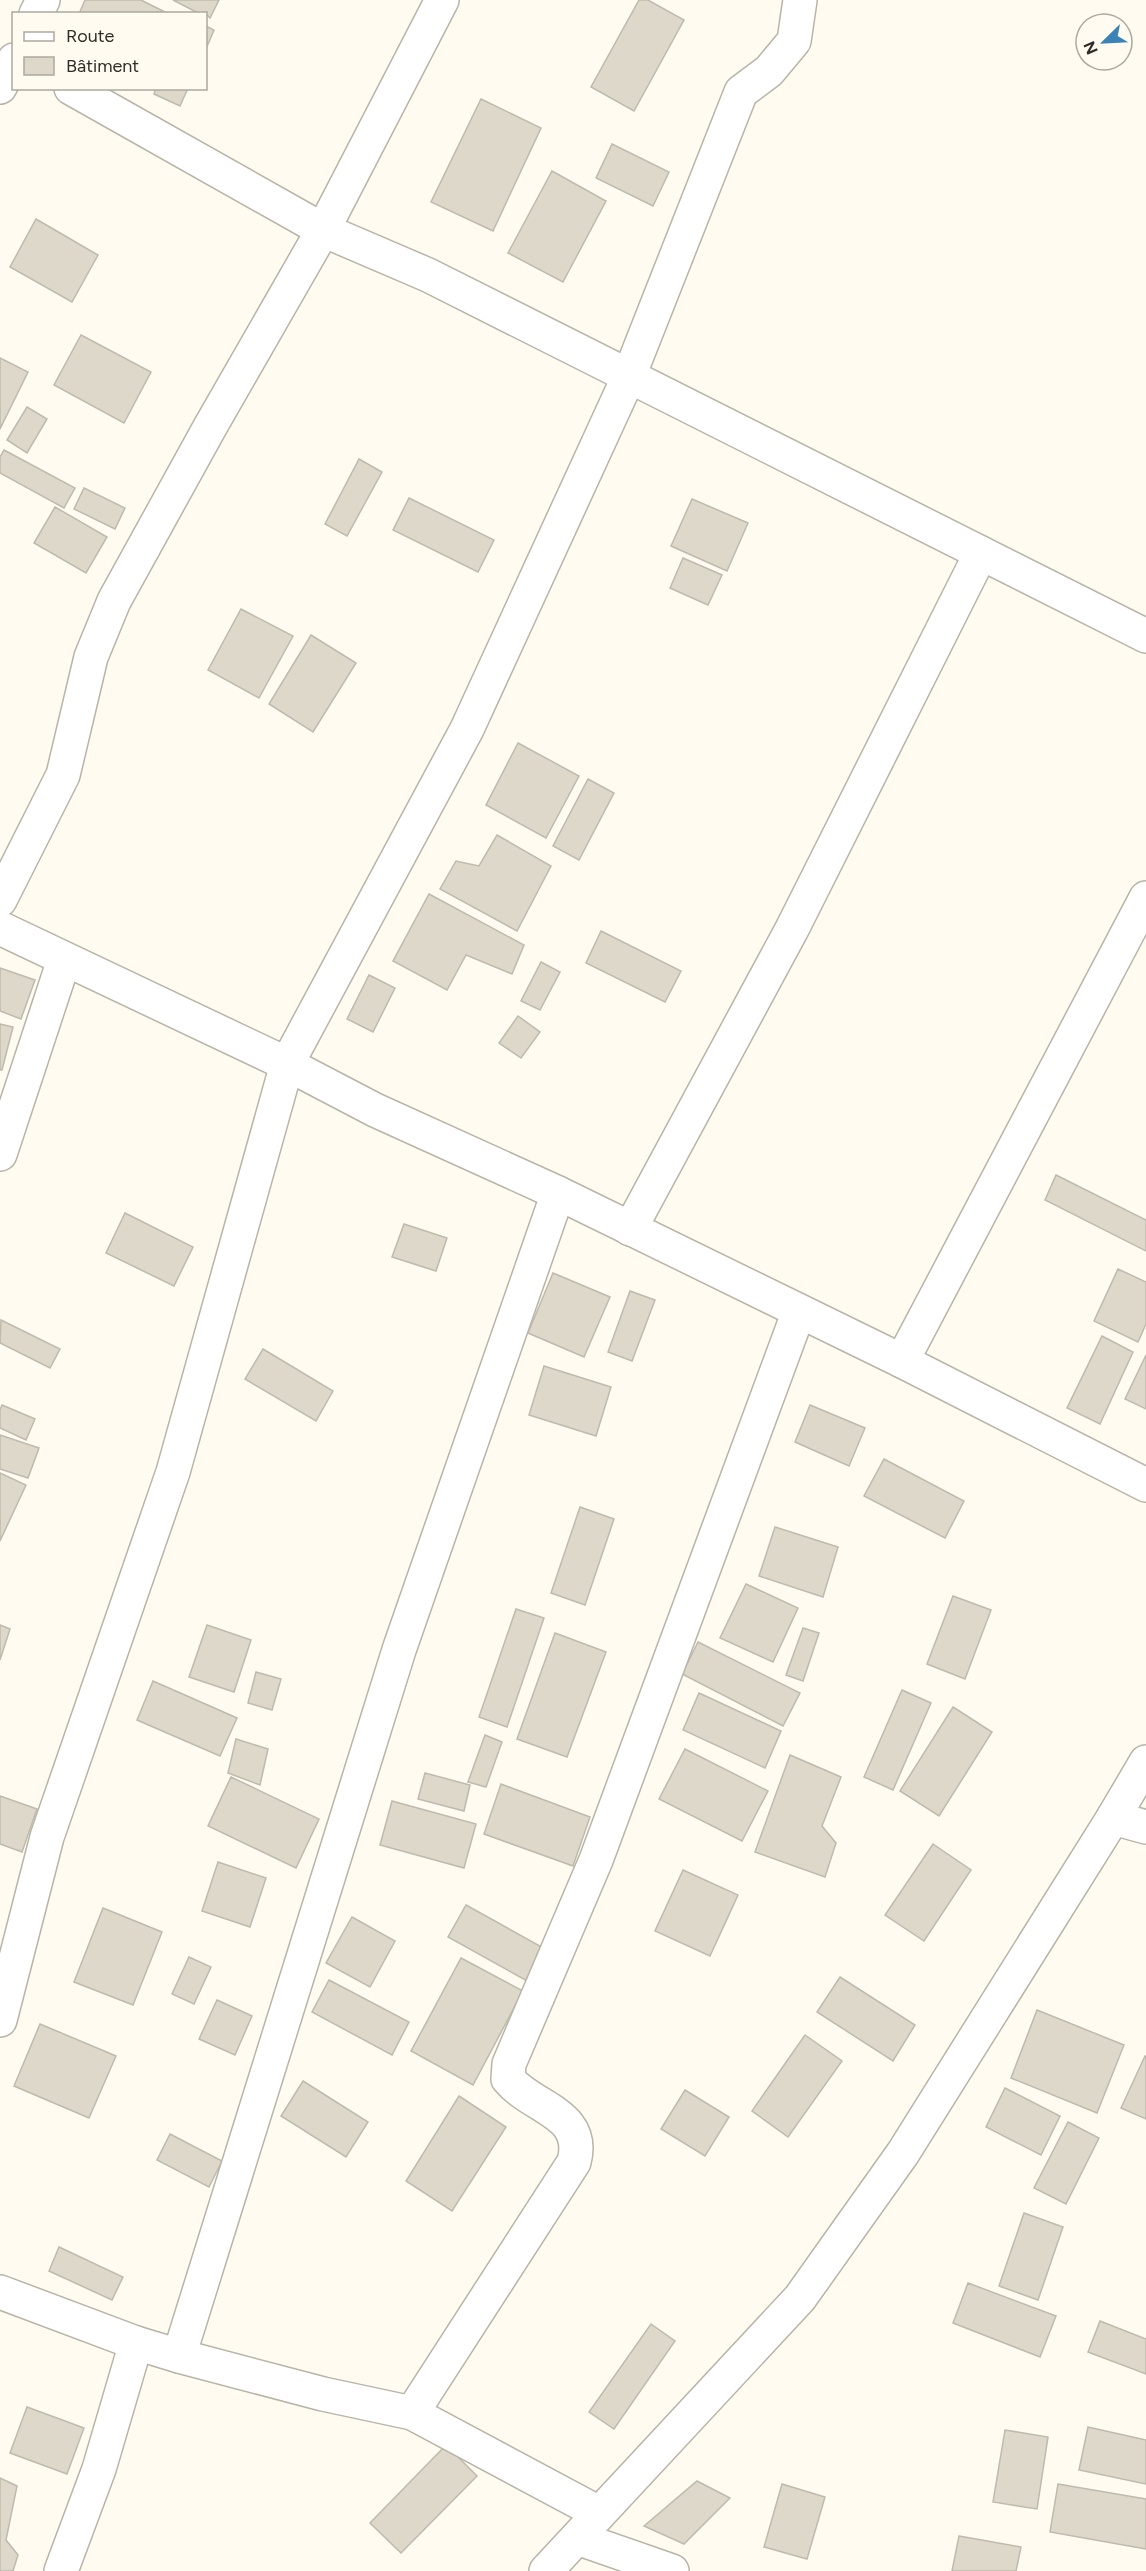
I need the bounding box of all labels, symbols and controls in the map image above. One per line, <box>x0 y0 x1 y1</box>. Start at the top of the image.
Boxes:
legend <box>12 12 207 90</box>
north arrow <box>1074 12 1134 72</box>
text: Route <box>66 25 115 47</box>
text: N <box>1080 38 1102 57</box>
text: Bâtiment <box>66 55 139 77</box>

